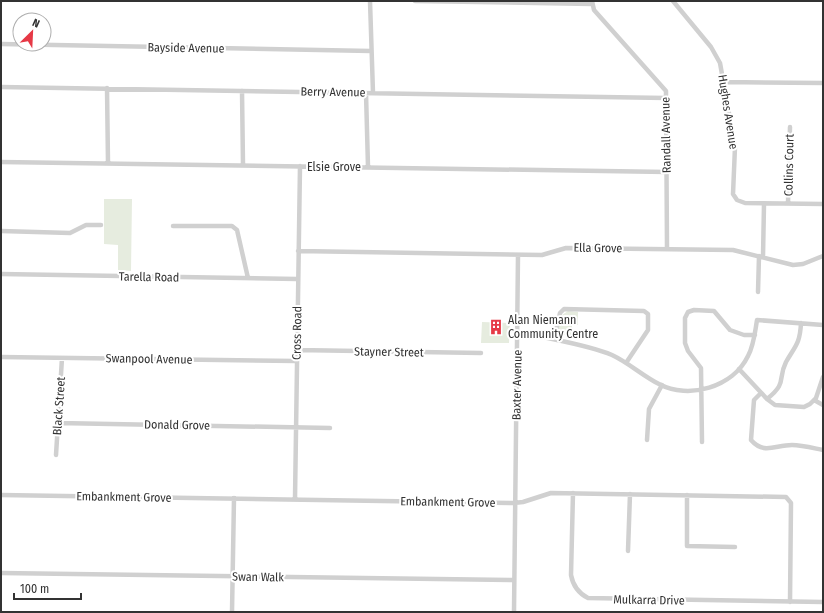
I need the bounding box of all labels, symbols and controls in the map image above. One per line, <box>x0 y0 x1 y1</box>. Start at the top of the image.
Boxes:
north arrow <box>12 12 52 52</box>
text: N <box>30 16 42 31</box>
street label: Bayside Avenue <box>147 40 225 56</box>
street label: Hughes Avenue <box>715 74 741 150</box>
street label: Berry Avenue <box>300 84 366 100</box>
street label: Randall Avenue <box>658 97 674 173</box>
street label: Collins Court <box>781 134 797 196</box>
street label: Elsie Grove <box>307 160 361 174</box>
street label: Ella Grove <box>574 241 623 255</box>
street label: Tarella Road <box>119 269 179 285</box>
street label: Cross Road <box>290 306 304 360</box>
place label: Alan Niemann Community Centre <box>508 313 598 341</box>
building icon: Alan Niemann Community Centre <box>487 318 505 336</box>
street label: Stayner Street <box>354 344 424 360</box>
street label: Baxter Avenue <box>509 350 525 420</box>
street label: Swanpool Avenue <box>105 351 193 367</box>
street label: Black Street <box>50 376 68 436</box>
street label: Donald Grove <box>144 417 210 433</box>
street label: Embankment Grove <box>76 489 172 505</box>
street label: Embankment Grove <box>400 494 496 510</box>
street label: Swan Walk <box>232 570 284 584</box>
scale bar <box>14 575 81 601</box>
text: 100 m <box>20 582 49 596</box>
street label: Mulkarra Drive <box>613 592 685 608</box>

